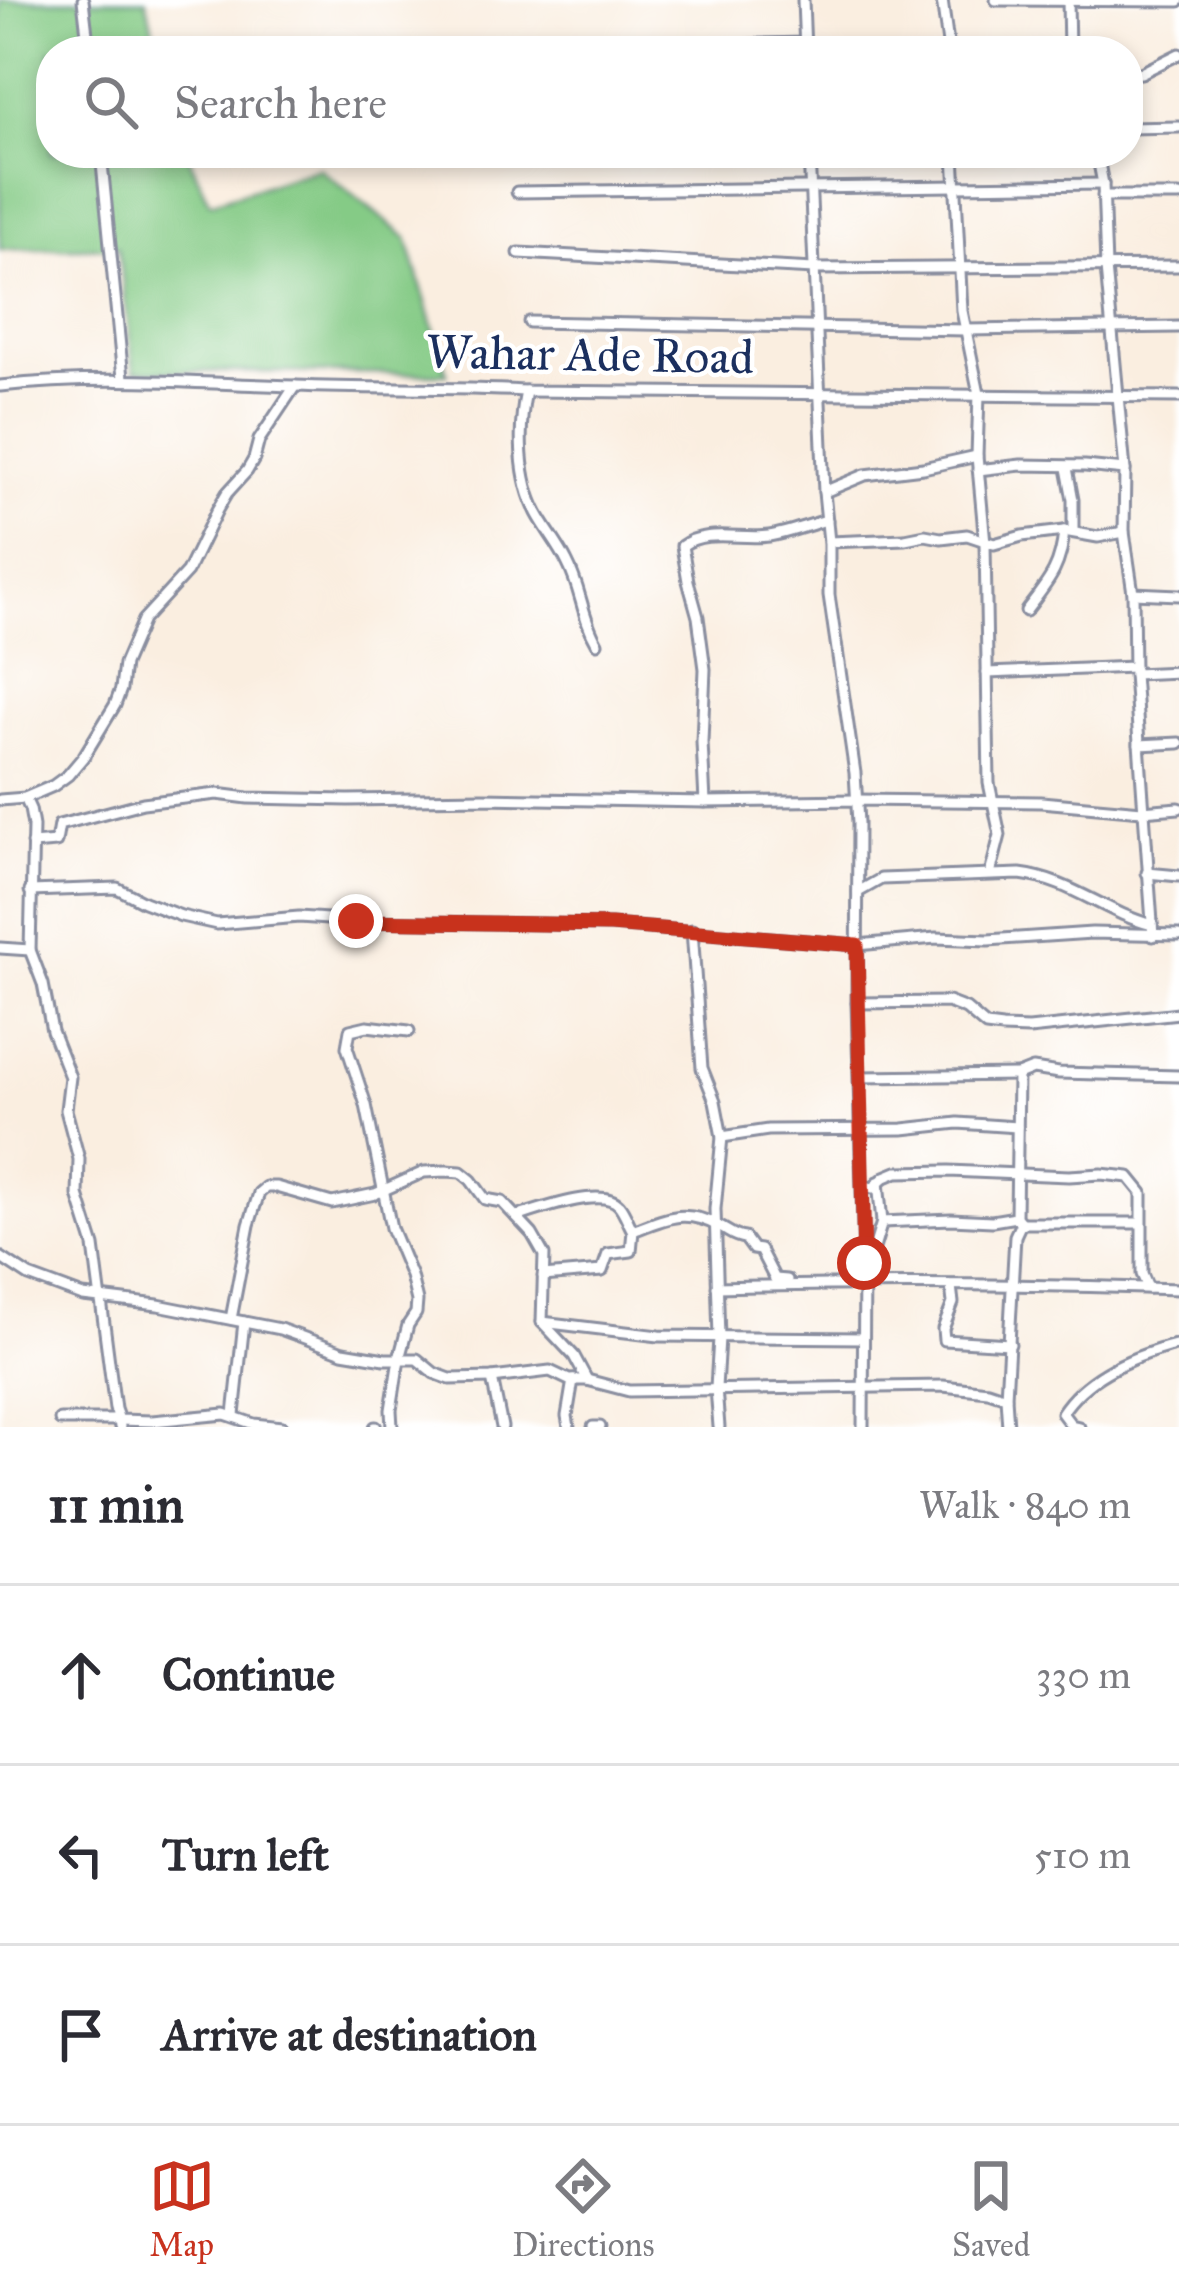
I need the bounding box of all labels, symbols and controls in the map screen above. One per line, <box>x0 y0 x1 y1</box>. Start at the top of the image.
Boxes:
search box <box>36 36 1143 168</box>
icon: search <box>78 69 144 135</box>
text: Search here <box>174 75 387 130</box>
street label: Wahar Ade Road <box>426 322 754 386</box>
route end <box>329 894 383 948</box>
route start <box>837 1236 891 1290</box>
text: 11 min <box>48 1474 184 1536</box>
text: Walk · 840 m <box>919 1481 1131 1529</box>
icon: ahead <box>48 1642 114 1708</box>
text: Continue <box>162 1647 335 1702</box>
text: 330 m <box>1036 1651 1131 1699</box>
icon: left <box>48 1822 114 1888</box>
text: Turn left <box>162 1827 329 1882</box>
text: 510 m <box>1034 1831 1131 1879</box>
icon: arrive <box>48 2002 114 2068</box>
text: Arrive at destination <box>162 2007 537 2062</box>
tab: Map <box>149 2153 215 2265</box>
tab: Directions <box>512 2153 654 2265</box>
tab: Saved <box>952 2153 1030 2265</box>

